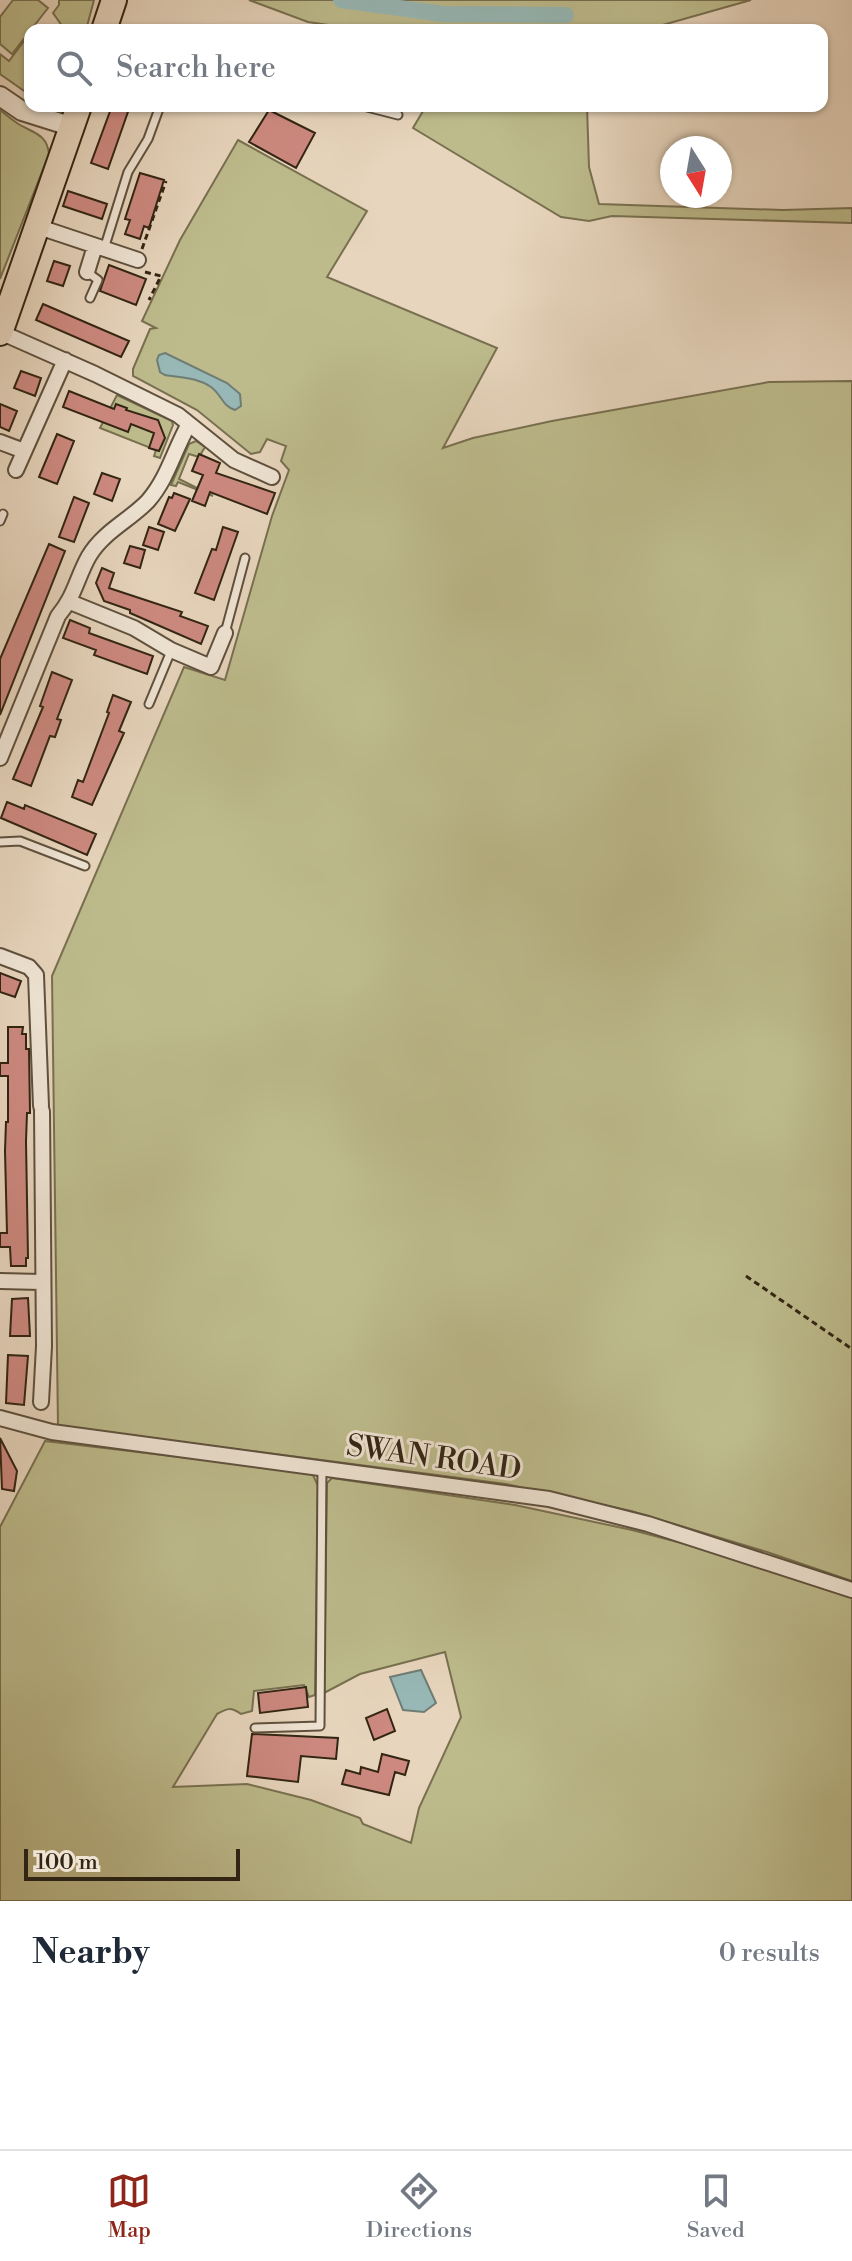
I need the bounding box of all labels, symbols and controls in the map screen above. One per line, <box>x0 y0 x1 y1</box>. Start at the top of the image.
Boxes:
search box <box>24 24 828 112</box>
icon: search <box>52 46 96 90</box>
text: Search here <box>116 49 276 87</box>
north arrow <box>660 136 732 208</box>
street label: SWAN ROAD <box>344 1427 524 1489</box>
scale bar <box>24 1845 240 1881</box>
text: 100 m <box>36 1849 98 1876</box>
text: Nearby <box>32 1932 150 1974</box>
text: 0 results <box>719 1937 820 1969</box>
tab: Map <box>107 2169 151 2244</box>
tab: Directions <box>366 2169 472 2244</box>
tab: Saved <box>687 2169 745 2244</box>

